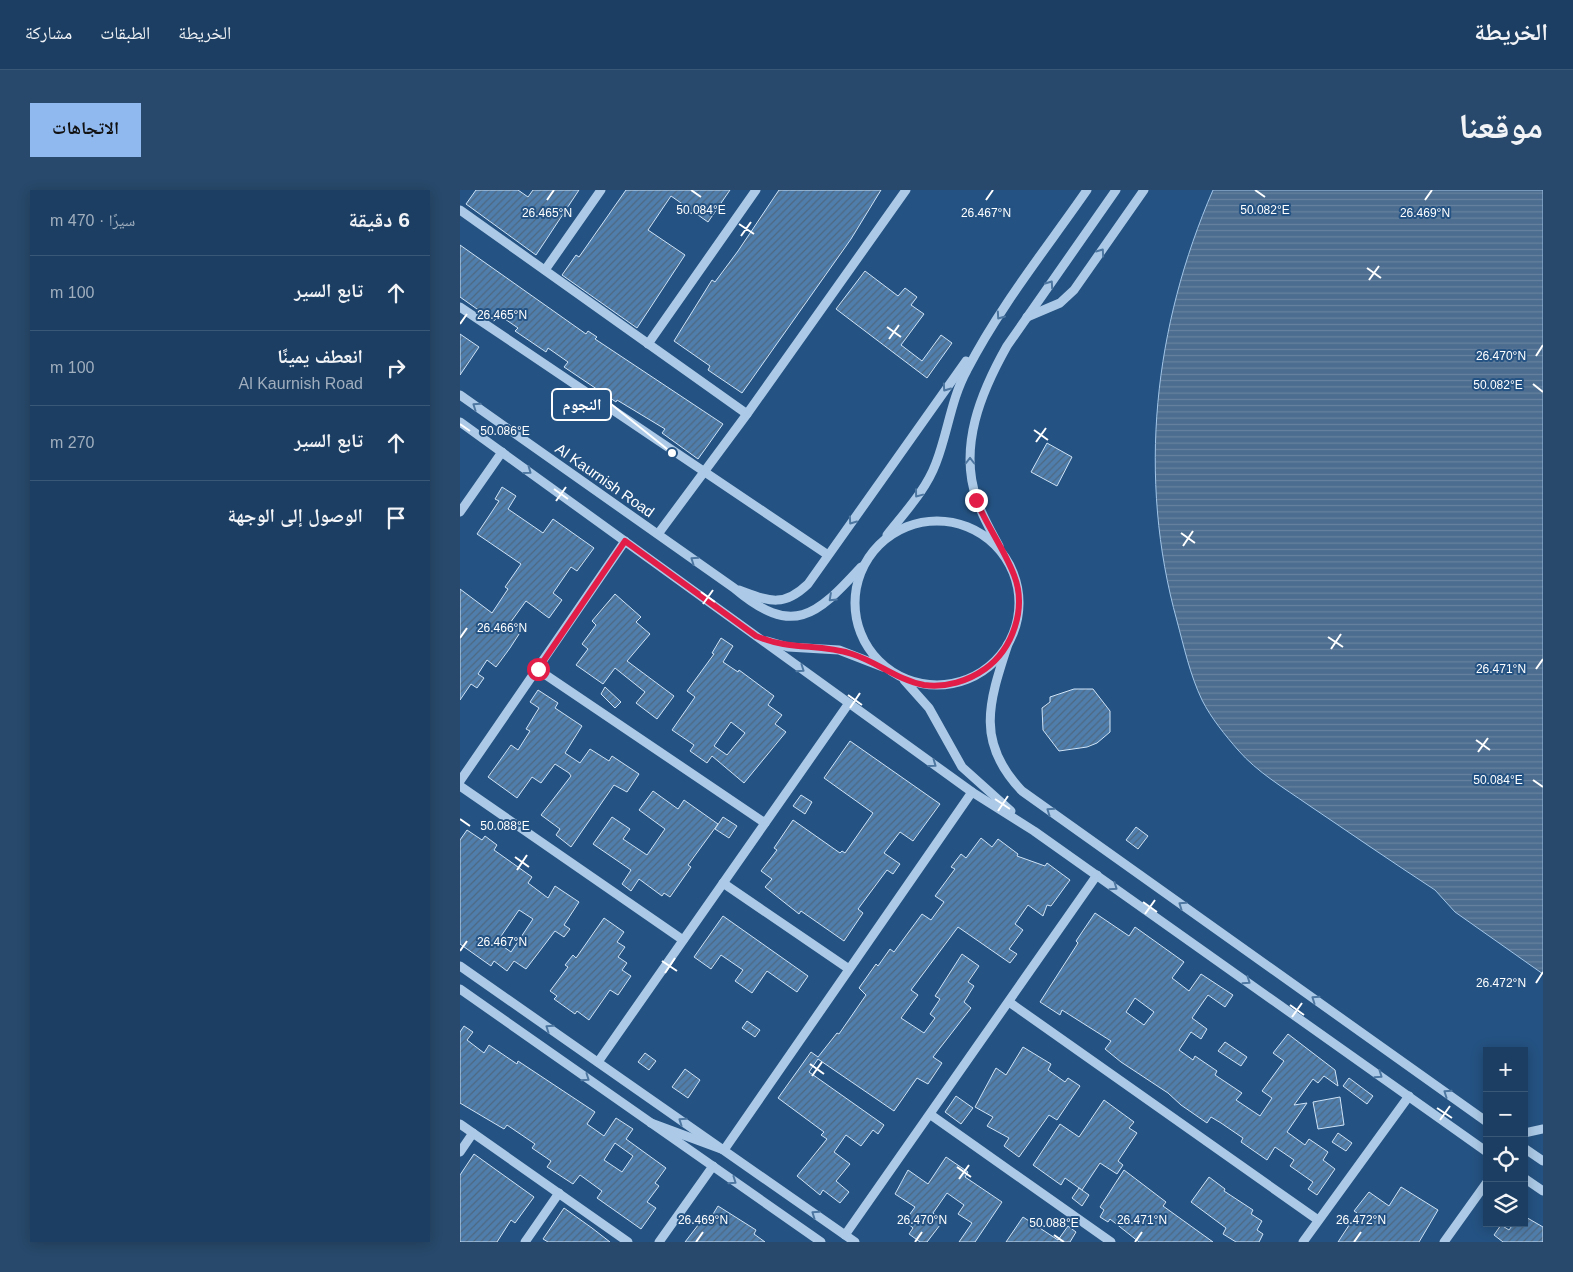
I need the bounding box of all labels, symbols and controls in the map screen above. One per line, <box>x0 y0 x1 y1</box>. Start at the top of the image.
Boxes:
text: الخريطة <box>1474 18 1548 45</box>
text: مشاركة <box>25 23 72 43</box>
text: الطبقات <box>100 23 150 43</box>
text: الخريطة <box>178 23 231 43</box>
button: الاتجاهات <box>30 103 141 157</box>
text: موقعنا <box>1458 106 1543 145</box>
text: 50.084°E <box>676 203 726 217</box>
text: 50.082°E <box>1240 203 1290 217</box>
text: 26.465°N <box>522 206 572 220</box>
text: 26.467°N <box>961 206 1011 220</box>
text: 26.469°N <box>1400 206 1450 220</box>
text: 6 دقيقة <box>348 208 410 231</box>
text: سيرًا · 470 m <box>50 212 135 229</box>
one-way arrow <box>1095 248 1104 258</box>
icon: ahead <box>382 279 410 307</box>
text: تابع السير <box>294 280 363 301</box>
one-way arrow <box>1044 280 1053 290</box>
text: 100 m <box>50 284 94 301</box>
text: 26.465°N <box>477 308 527 322</box>
one-way arrow <box>997 311 1006 320</box>
text: انعطف يمينًا <box>277 346 363 367</box>
text: 26.470°N <box>1476 349 1526 363</box>
icon: right <box>382 354 410 382</box>
text: 100 m <box>50 359 94 376</box>
text: Al Kaurnish Road <box>238 375 363 392</box>
text: 50.082°E <box>1473 378 1523 392</box>
one-way arrow <box>943 382 952 392</box>
callout: النجوم <box>552 389 611 420</box>
text: النجوم <box>562 396 602 416</box>
one-way arrow <box>472 403 481 412</box>
text: 50.086°E <box>480 424 530 438</box>
icon: ahead <box>382 429 410 457</box>
text: تابع السير <box>294 430 363 451</box>
text: 270 m <box>50 434 94 451</box>
street label: Al Kaurnish Road <box>552 440 658 520</box>
one-way arrow <box>965 456 975 464</box>
one-way arrow <box>522 465 532 474</box>
one-way arrow <box>916 488 924 497</box>
route end <box>965 489 988 512</box>
icon: arrive <box>382 504 410 532</box>
text: الوصول إلى الوجهة <box>227 505 363 526</box>
one-way arrow <box>849 515 858 525</box>
one-way arrow <box>691 557 700 566</box>
one-way arrow <box>828 592 837 601</box>
text: 26.466°N <box>477 621 527 635</box>
route start <box>527 658 550 681</box>
text: 26.471°N <box>1476 662 1526 676</box>
one-way arrow <box>795 663 805 672</box>
one-way arrow <box>927 758 937 767</box>
text: 50.084°E <box>1473 773 1523 787</box>
one-way arrow <box>1046 808 1055 817</box>
text: 50.088°E <box>480 819 530 833</box>
one-way arrow <box>1108 881 1118 890</box>
one-way arrow <box>1178 902 1188 911</box>
text: 26.467°N <box>477 935 527 949</box>
one-way arrow <box>1241 975 1251 984</box>
text: 26.472°N <box>1476 976 1526 990</box>
one-way arrow <box>1311 996 1320 1005</box>
one-way arrow <box>545 1025 555 1034</box>
map controls <box>1483 1047 1528 1227</box>
button: + <box>1483 1047 1528 1092</box>
one-way arrow <box>1373 1069 1383 1078</box>
one-way arrow <box>580 1072 590 1081</box>
one-way arrow <box>1443 1090 1453 1099</box>
button: − <box>1483 1092 1528 1137</box>
one-way arrow <box>678 1118 688 1127</box>
button: locate <box>1483 1137 1528 1182</box>
one-way arrow <box>728 1175 737 1184</box>
button: layers <box>1483 1182 1528 1227</box>
one-way arrow <box>811 1211 821 1220</box>
text: 26.469°N <box>678 1213 728 1227</box>
text: 26.470°N <box>897 1213 947 1227</box>
text: 26.471°N <box>1117 1213 1167 1227</box>
text: 26.472°N <box>1336 1213 1386 1227</box>
text: 50.088°E <box>1029 1216 1079 1230</box>

